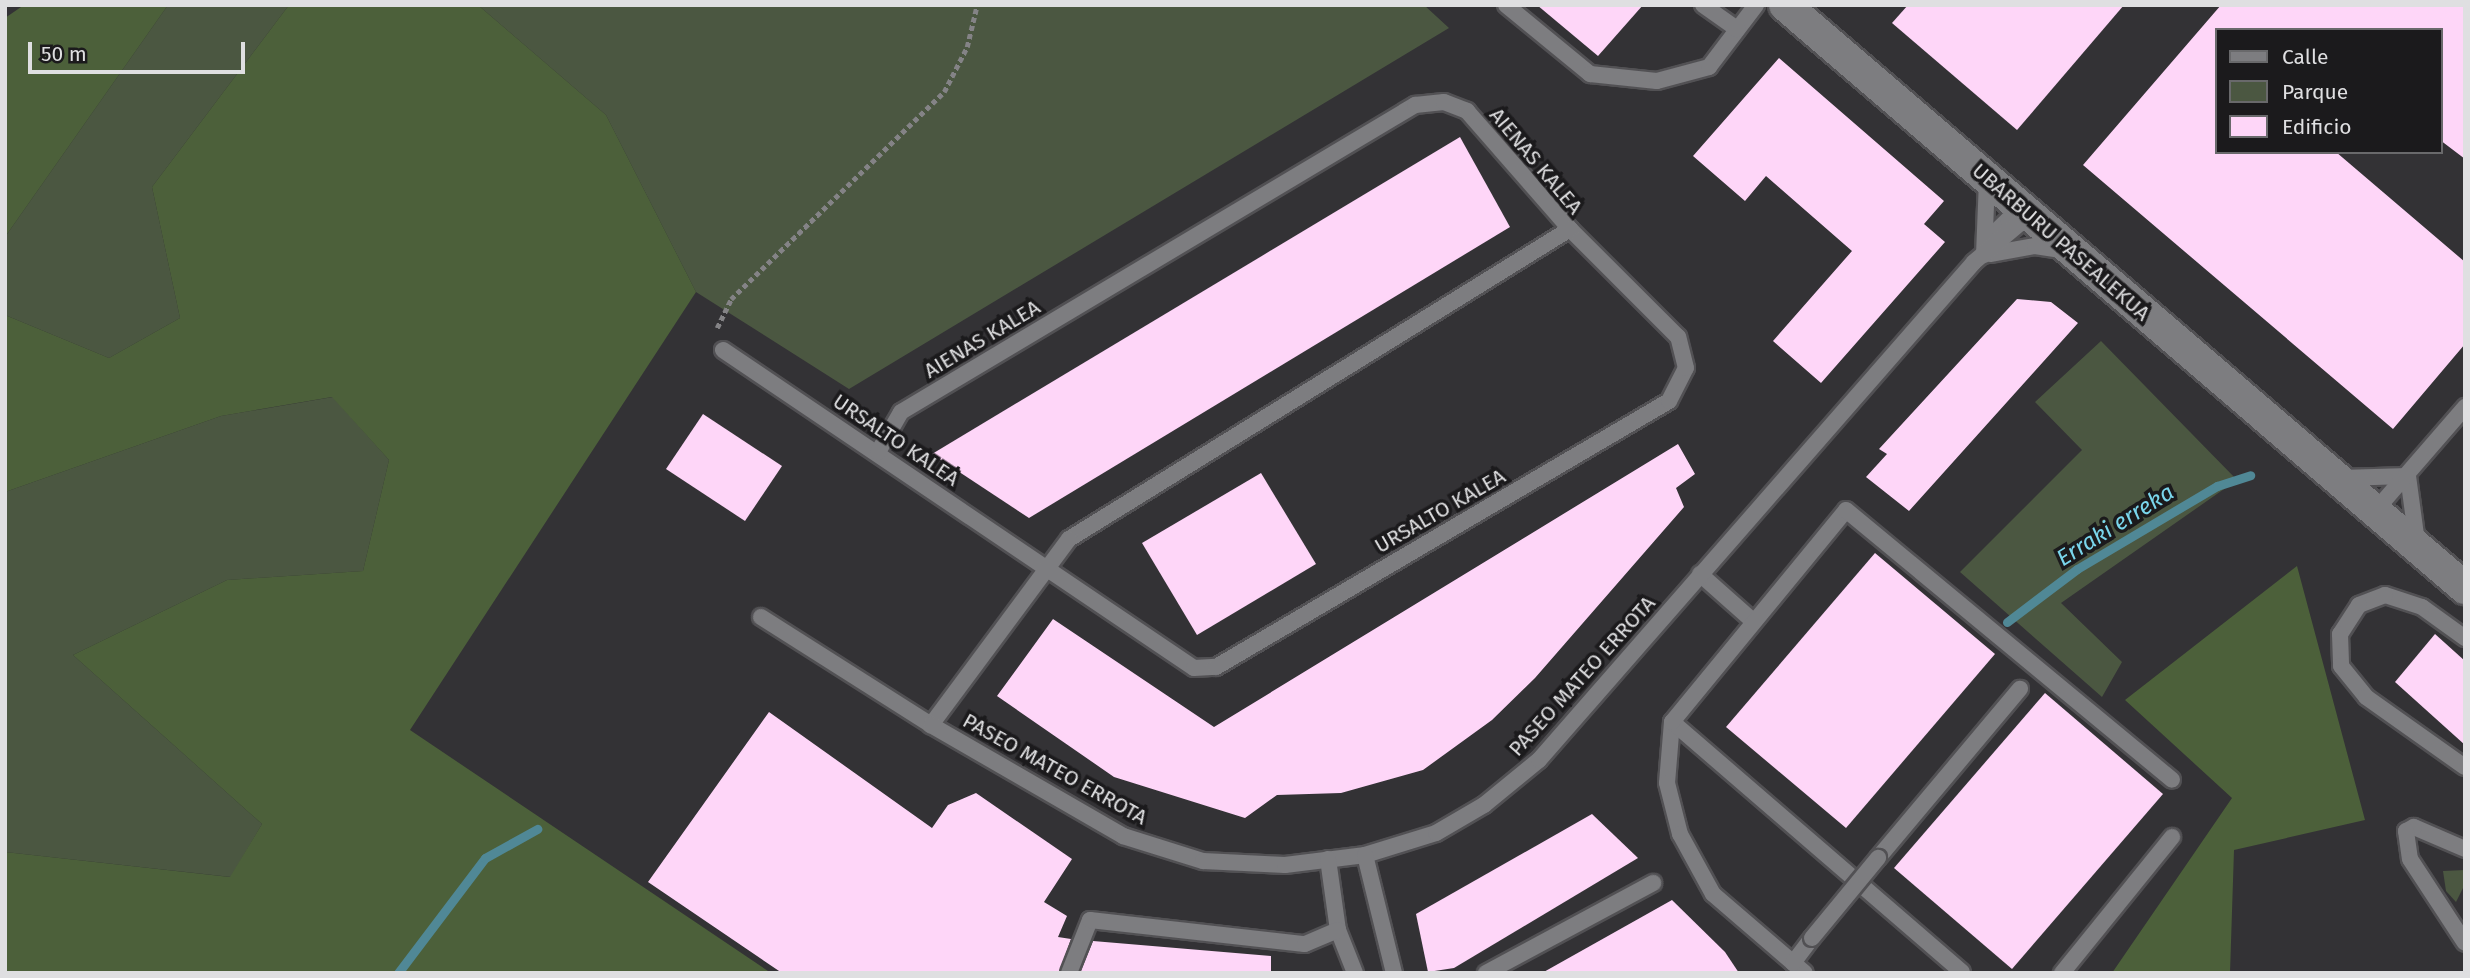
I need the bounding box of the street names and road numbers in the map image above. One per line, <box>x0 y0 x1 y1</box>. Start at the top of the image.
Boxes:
street label: AIENAS KALEA <box>1484 103 1588 219</box>
street label: UBARBURU PASEALEKUA <box>1967 158 2155 326</box>
street label: AIENAS KALEA <box>919 294 1045 384</box>
street label: URSALTO KALEA <box>828 388 964 492</box>
street label: URSALTO KALEA <box>1370 463 1510 559</box>
street label: PASEO MATEO ERROTA <box>1503 591 1661 761</box>
street label: PASEO MATEO ERROTA <box>958 708 1152 830</box>

